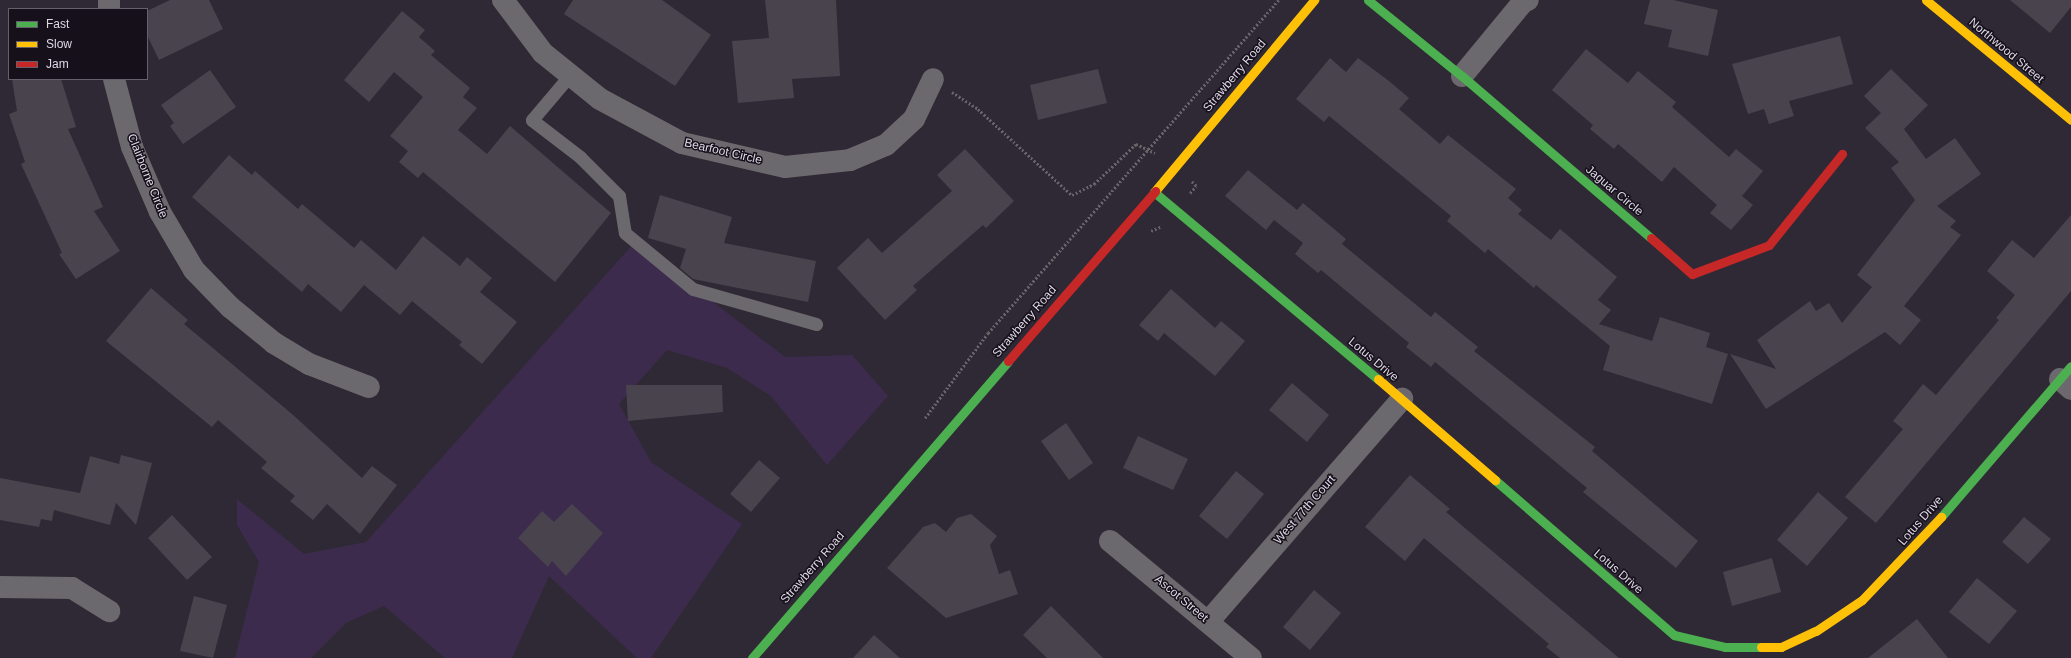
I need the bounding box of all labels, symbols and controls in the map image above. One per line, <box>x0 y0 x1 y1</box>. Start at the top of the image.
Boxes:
legend <box>8 8 148 80</box>
street label: Northwood Street <box>1966 15 2046 87</box>
text: Fast <box>46 17 69 31</box>
text: Slow <box>46 37 72 51</box>
street label: Strawberry Road <box>1201 37 1269 115</box>
text: Jam <box>46 57 69 71</box>
street label: Clairborne Circle <box>124 132 170 220</box>
street label: Bearfoot Circle <box>683 136 763 168</box>
street label: Jaguar Circle <box>1582 163 1646 219</box>
street label: Strawberry Road <box>990 283 1060 361</box>
street label: Lotus Drive <box>1345 335 1401 385</box>
street label: West 77th Court <box>1271 473 1339 547</box>
street label: Lotus Drive <box>1896 493 1946 549</box>
street label: Strawberry Road <box>778 529 848 607</box>
street label: Lotus Drive <box>1590 547 1646 597</box>
street label: Ascot Street <box>1151 572 1211 626</box>

